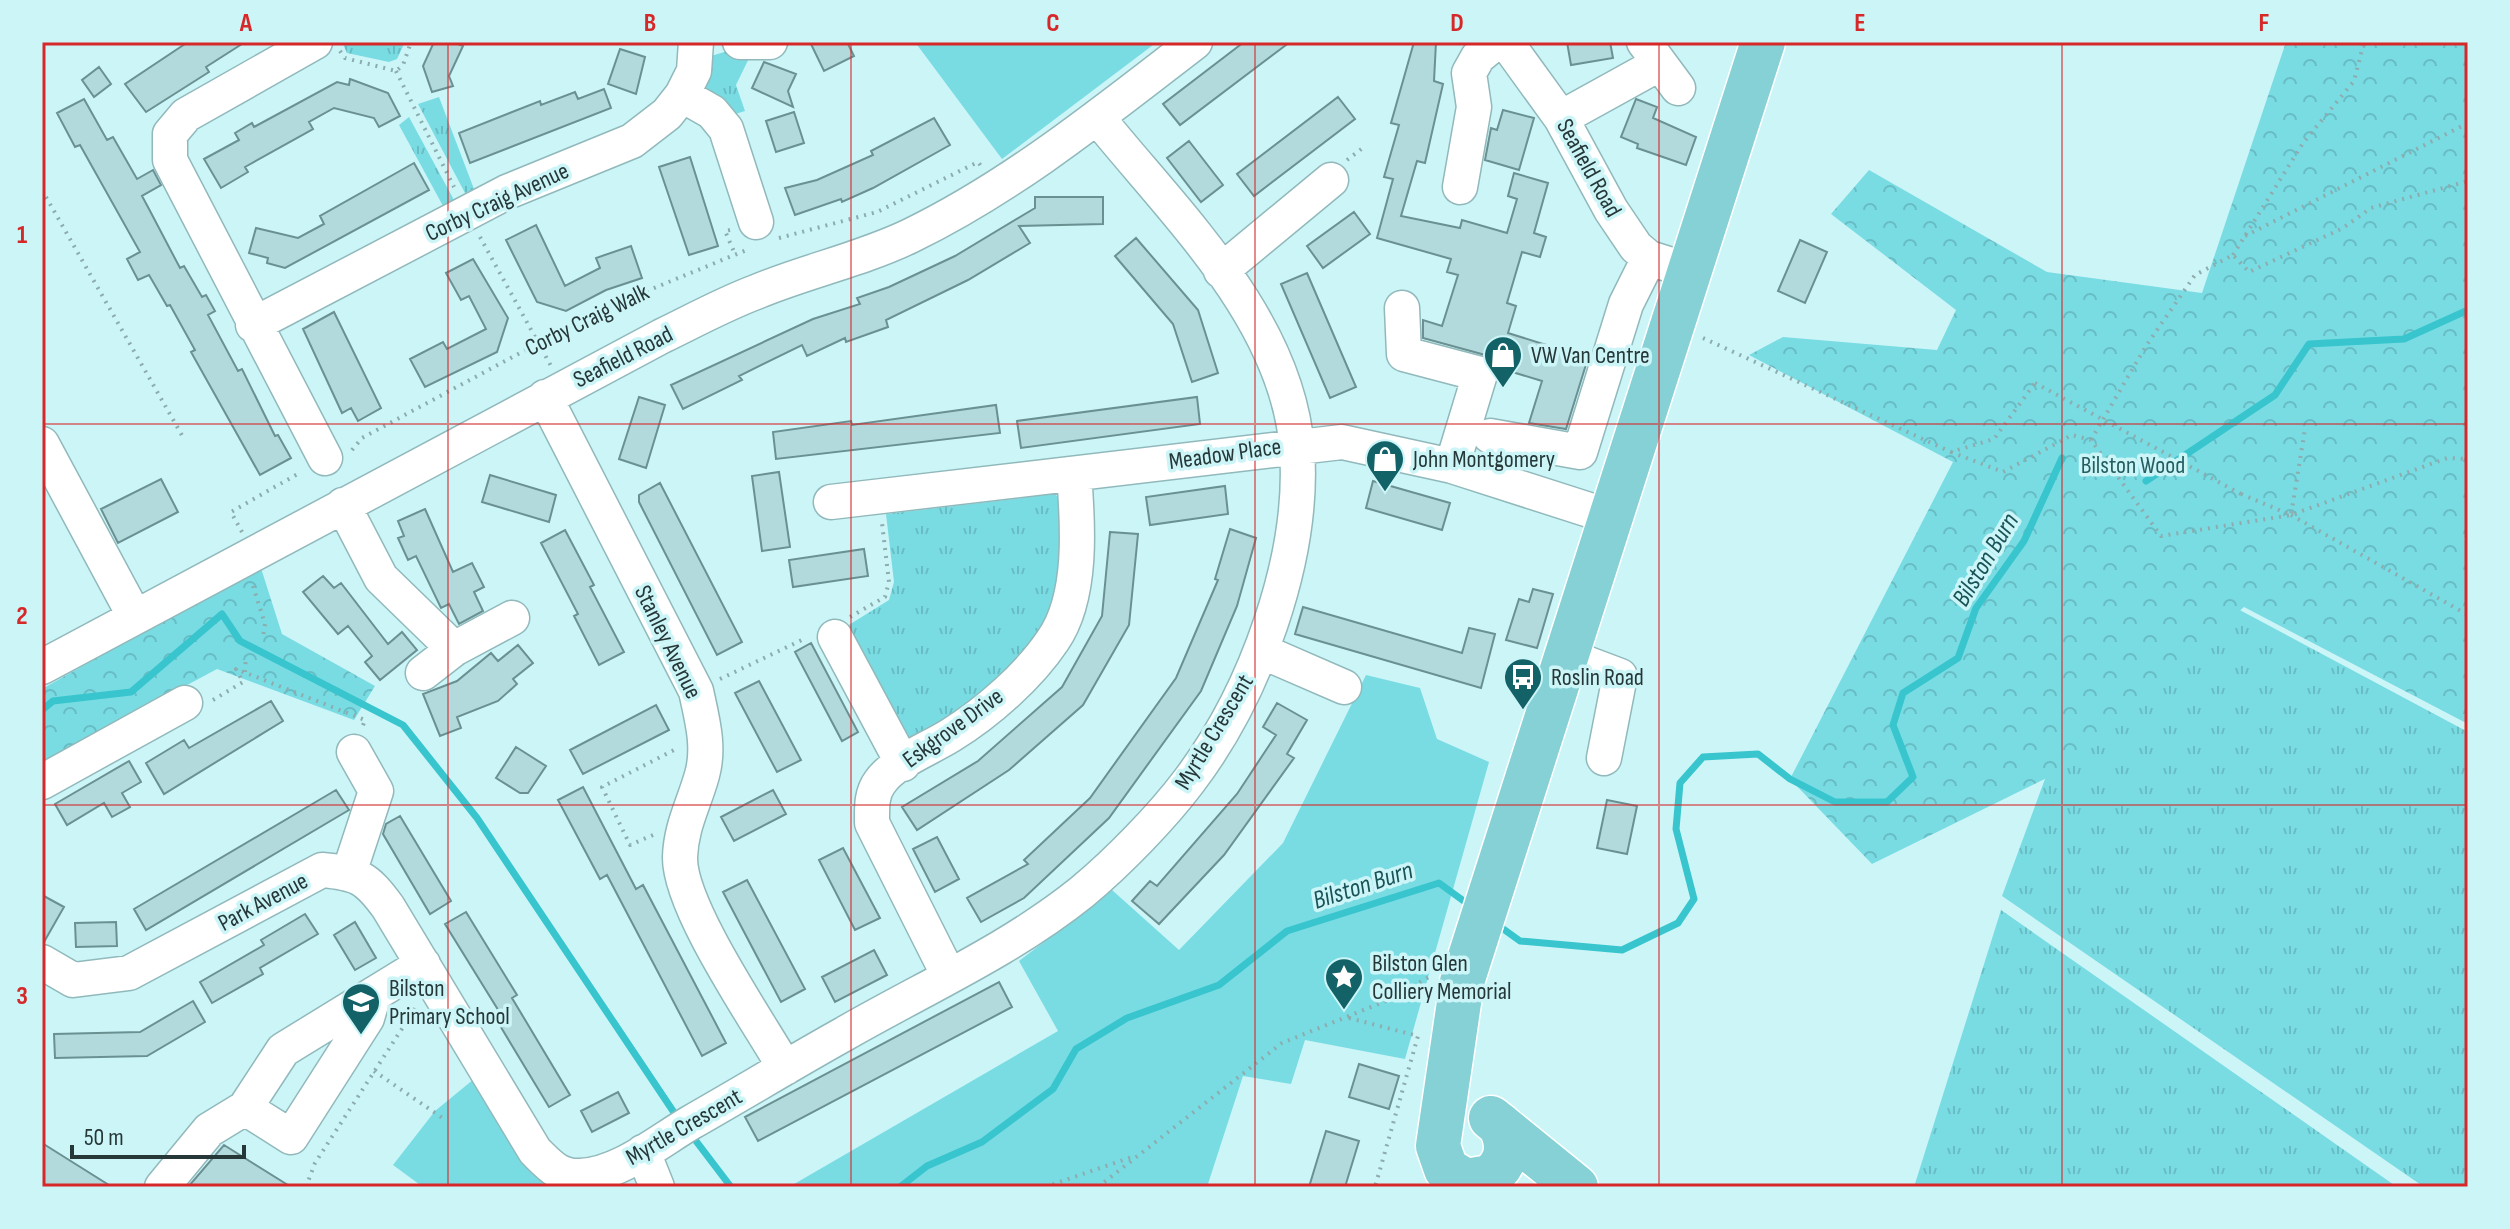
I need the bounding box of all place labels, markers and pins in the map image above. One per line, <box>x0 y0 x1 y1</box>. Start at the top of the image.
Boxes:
shop icon: VW Van Centre <box>1482 334 1524 389</box>
place label: VW Van Centre <box>1531 341 1650 370</box>
shop icon: John Montgomery <box>1364 438 1406 493</box>
place label: John Montgomery <box>1412 445 1555 474</box>
bus stop icon: Roslin Road <box>1502 656 1544 711</box>
place label: Roslin Road <box>1551 663 1644 692</box>
place label: Bilston Glen Colliery Memorial <box>1372 949 1511 1006</box>
place icon: Bilston Glen Colliery Memorial <box>1323 956 1365 1011</box>
place label: Bilston Primary School <box>389 974 510 1031</box>
school or university icon: Bilston Primary School <box>340 981 382 1036</box>

